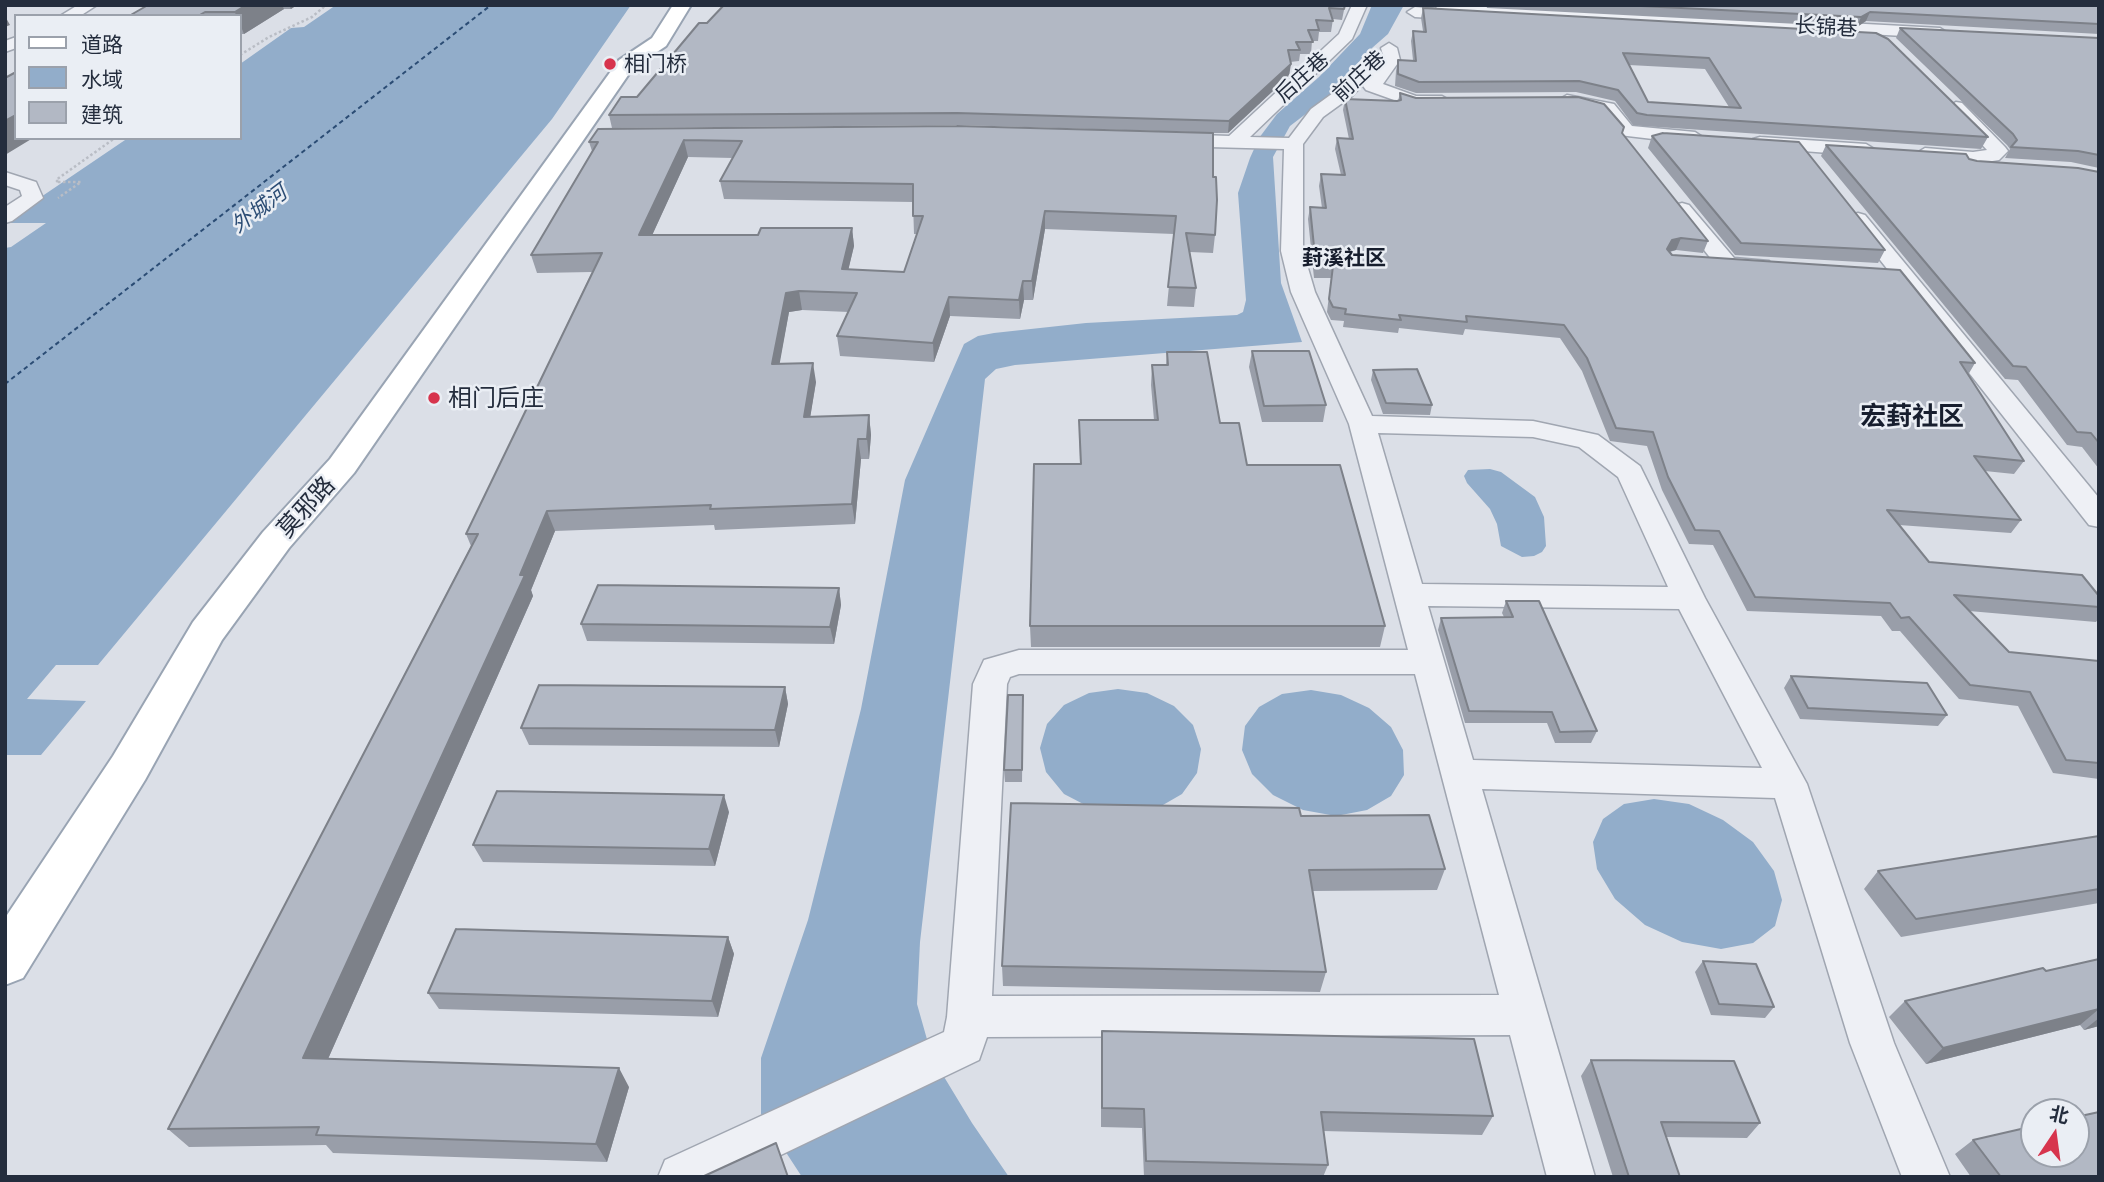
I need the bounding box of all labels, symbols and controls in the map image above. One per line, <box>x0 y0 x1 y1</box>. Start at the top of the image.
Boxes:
street label: 长锦巷 <box>1794 13 1858 41</box>
legend <box>14 14 242 140</box>
text: 道路 <box>81 31 123 56</box>
street label: 前庄巷 <box>1327 45 1391 107</box>
street label: 后庄巷 <box>1270 47 1334 107</box>
place label: 相门桥 <box>624 51 687 77</box>
marker: 相门桥 <box>602 56 618 72</box>
text: 水域 <box>81 66 123 91</box>
text: 建筑 <box>81 101 123 126</box>
water label: 外城河 <box>226 180 292 238</box>
district label: 葑溪社区 <box>1302 245 1386 271</box>
place label: 相门后庄 <box>448 384 544 412</box>
marker: 相门后庄 <box>426 390 442 406</box>
district label: 宏葑社区 <box>1860 400 1964 432</box>
street label: 莫邪路 <box>271 471 341 543</box>
north arrow <box>2020 1098 2090 1168</box>
text: 北 <box>2048 1101 2071 1127</box>

